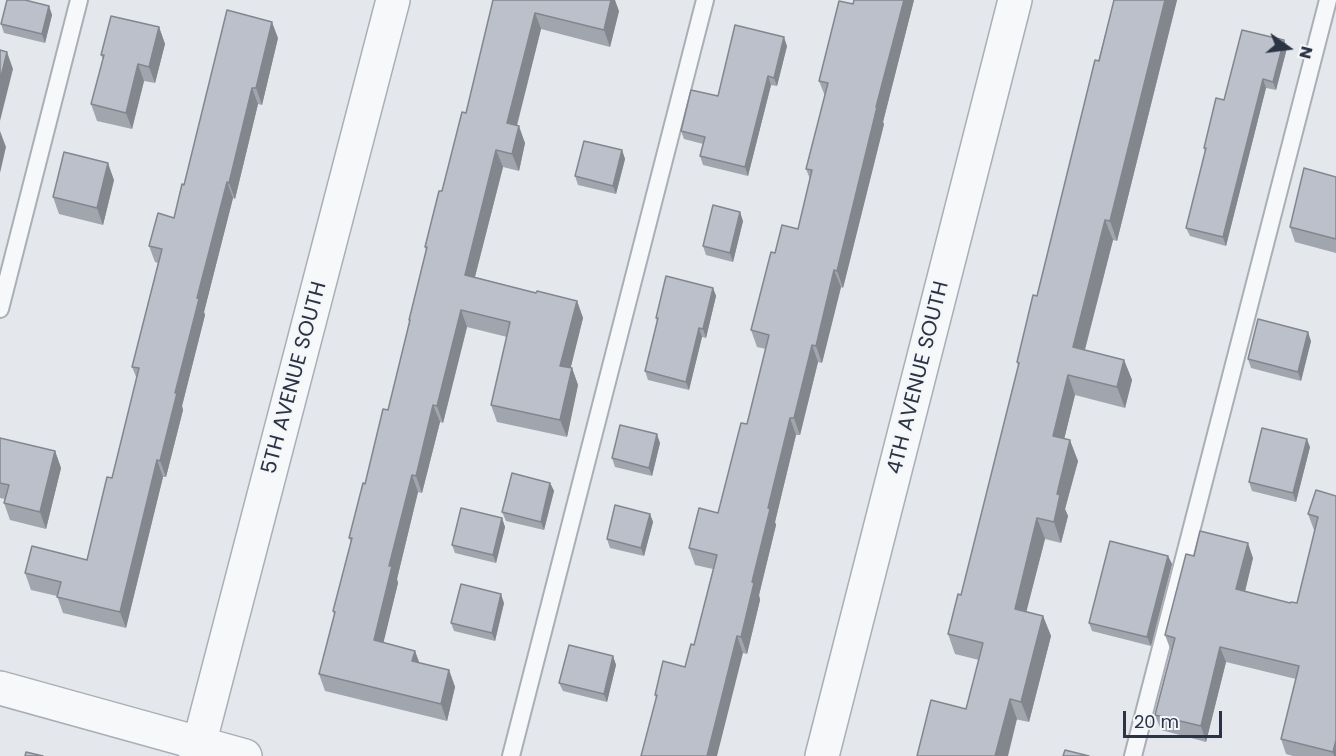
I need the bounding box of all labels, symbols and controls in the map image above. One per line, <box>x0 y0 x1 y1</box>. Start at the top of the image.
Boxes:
north arrow <box>1258 18 1318 78</box>
text: N <box>1293 44 1319 61</box>
street label: 5TH AVENUE SOUTH <box>257 279 333 477</box>
street label: 4TH AVENUE SOUTH <box>883 279 955 477</box>
scale bar <box>1126 699 1225 737</box>
text: 20 m <box>1134 709 1179 734</box>

